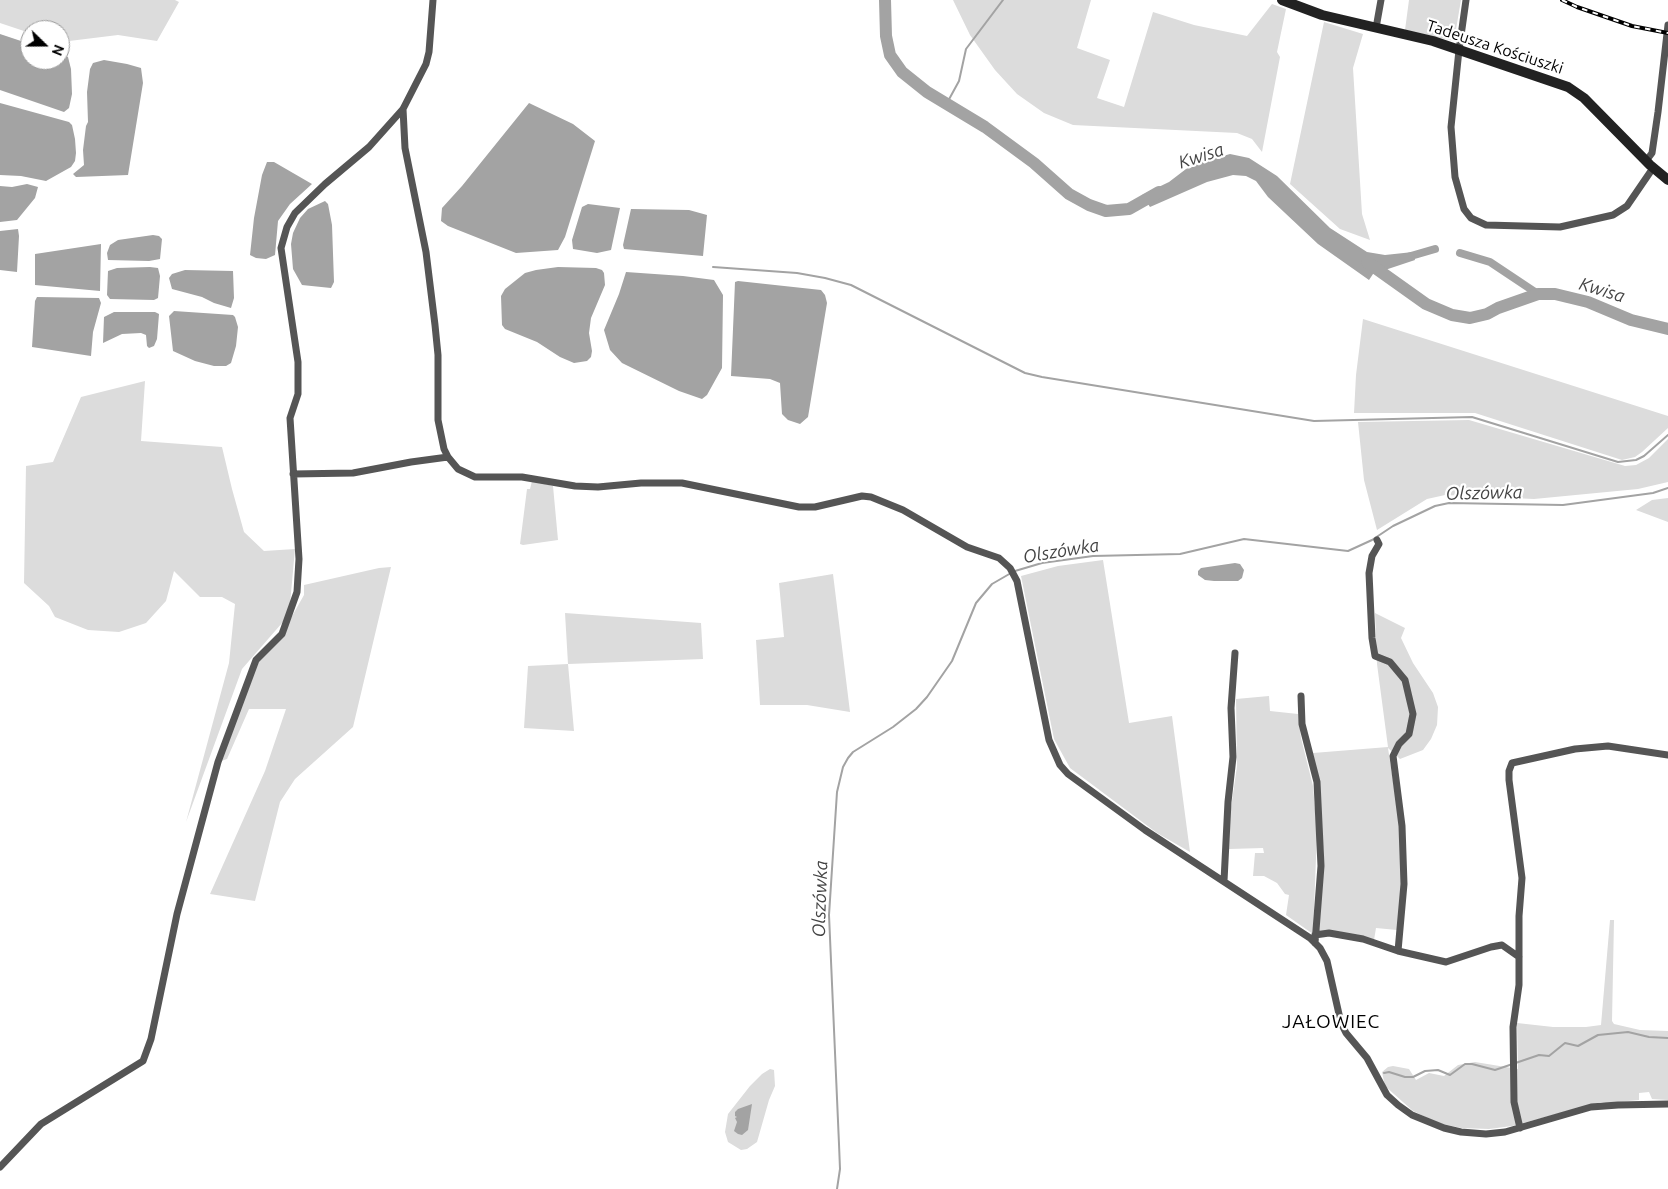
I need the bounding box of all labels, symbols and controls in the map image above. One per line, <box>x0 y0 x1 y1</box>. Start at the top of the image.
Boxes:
street label: Tadeusza Kościuszki <box>1424 16 1566 78</box>
north arrow <box>20 20 70 70</box>
text: N <box>49 42 67 58</box>
water label: Kwisa <box>1176 139 1226 173</box>
water label: Kwisa <box>1577 273 1627 307</box>
water label: Olszówka <box>1445 482 1523 504</box>
water label: Olszówka <box>1021 534 1101 568</box>
water label: Olszówka <box>808 860 832 938</box>
district label: JAŁOWIEC <box>1281 1011 1381 1033</box>

